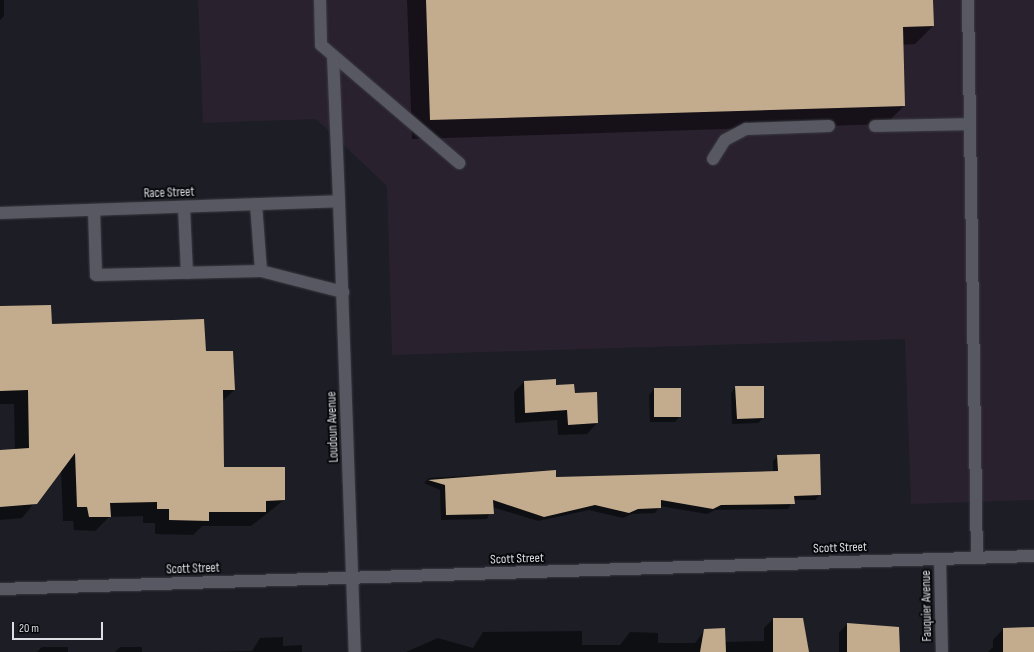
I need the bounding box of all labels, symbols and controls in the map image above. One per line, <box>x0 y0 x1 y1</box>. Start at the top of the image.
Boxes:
street label: Race Street <box>143 184 195 202</box>
street label: Loudoun Avenue <box>324 391 342 463</box>
street label: Scott Street <box>813 539 867 557</box>
street label: Scott Street <box>490 550 544 568</box>
street label: Scott Street <box>166 560 220 578</box>
street label: Fauquier Avenue <box>919 570 935 642</box>
scale bar <box>14 614 105 640</box>
text: 20 m <box>19 621 39 636</box>

